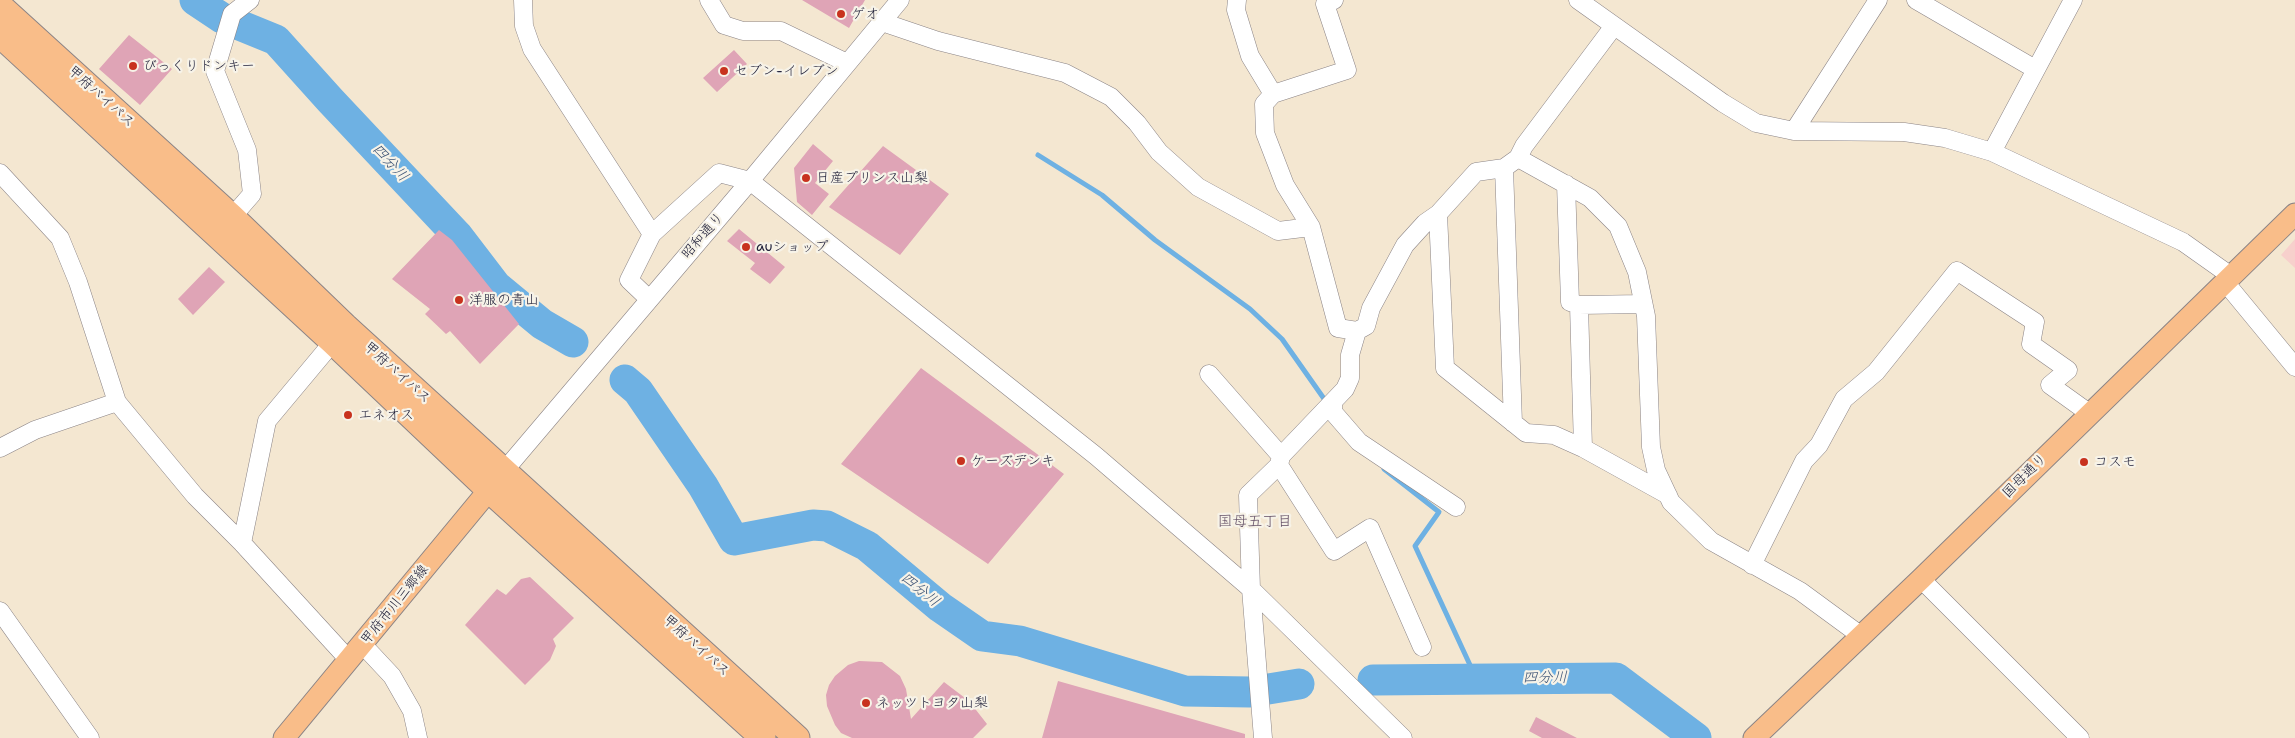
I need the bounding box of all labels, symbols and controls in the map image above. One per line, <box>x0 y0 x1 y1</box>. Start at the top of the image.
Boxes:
place label: ゲオ <box>851 6 879 22</box>
marker: ゲオ <box>835 8 847 20</box>
place label: びっくりドンキー <box>143 58 255 74</box>
marker: びっくりドンキー <box>127 60 139 72</box>
street label: 甲府バイパス <box>64 63 138 131</box>
place label: セブン-イレブン <box>734 63 839 79</box>
marker: セブン-イレブン <box>718 65 730 77</box>
water label: 四分川 <box>368 140 412 186</box>
place label: 日産プリンス山梨 <box>816 170 928 186</box>
marker: 日産プリンス山梨 <box>800 172 812 184</box>
street label: 昭和通り <box>678 209 728 263</box>
place label: auショップ <box>756 239 829 255</box>
marker: auショップ <box>740 241 752 253</box>
place label: 洋服の青山 <box>469 292 539 308</box>
marker: 洋服の青山 <box>453 294 465 306</box>
street label: 甲府バイパス <box>360 339 434 407</box>
place label: エネオス <box>358 407 414 423</box>
marker: エネオス <box>342 409 354 421</box>
street label: 国母通り <box>1999 450 2051 502</box>
place label: ケーズデンキ <box>971 453 1055 469</box>
place label: コスモ <box>2094 454 2136 470</box>
marker: ケーズデンキ <box>955 455 967 467</box>
marker: コスモ <box>2078 456 2090 468</box>
district label: 国母五丁目 <box>1218 513 1292 531</box>
street label: 甲府市川三郷線 <box>358 562 432 648</box>
water label: 四分川 <box>897 569 943 611</box>
street label: 甲府バイパス <box>659 612 733 680</box>
water label: 四分川 <box>1523 669 1567 687</box>
place label: ネッツトヨタ山梨 <box>876 695 988 711</box>
marker: ネッツトヨタ山梨 <box>860 697 872 709</box>

